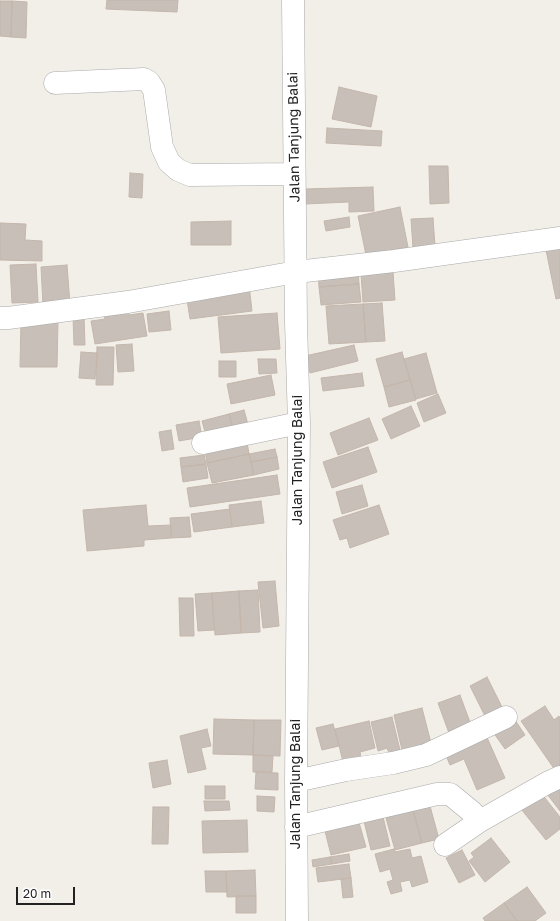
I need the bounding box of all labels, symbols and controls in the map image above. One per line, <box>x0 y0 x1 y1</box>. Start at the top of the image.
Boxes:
street label: Jalan Tanjung Balai <box>284 72 304 202</box>
street label: Jalan Tanjung Balai <box>290 395 306 525</box>
street label: Jalan Tanjung Balai <box>288 719 304 849</box>
scale bar <box>18 879 77 905</box>
text: 20 m <box>23 886 51 901</box>

